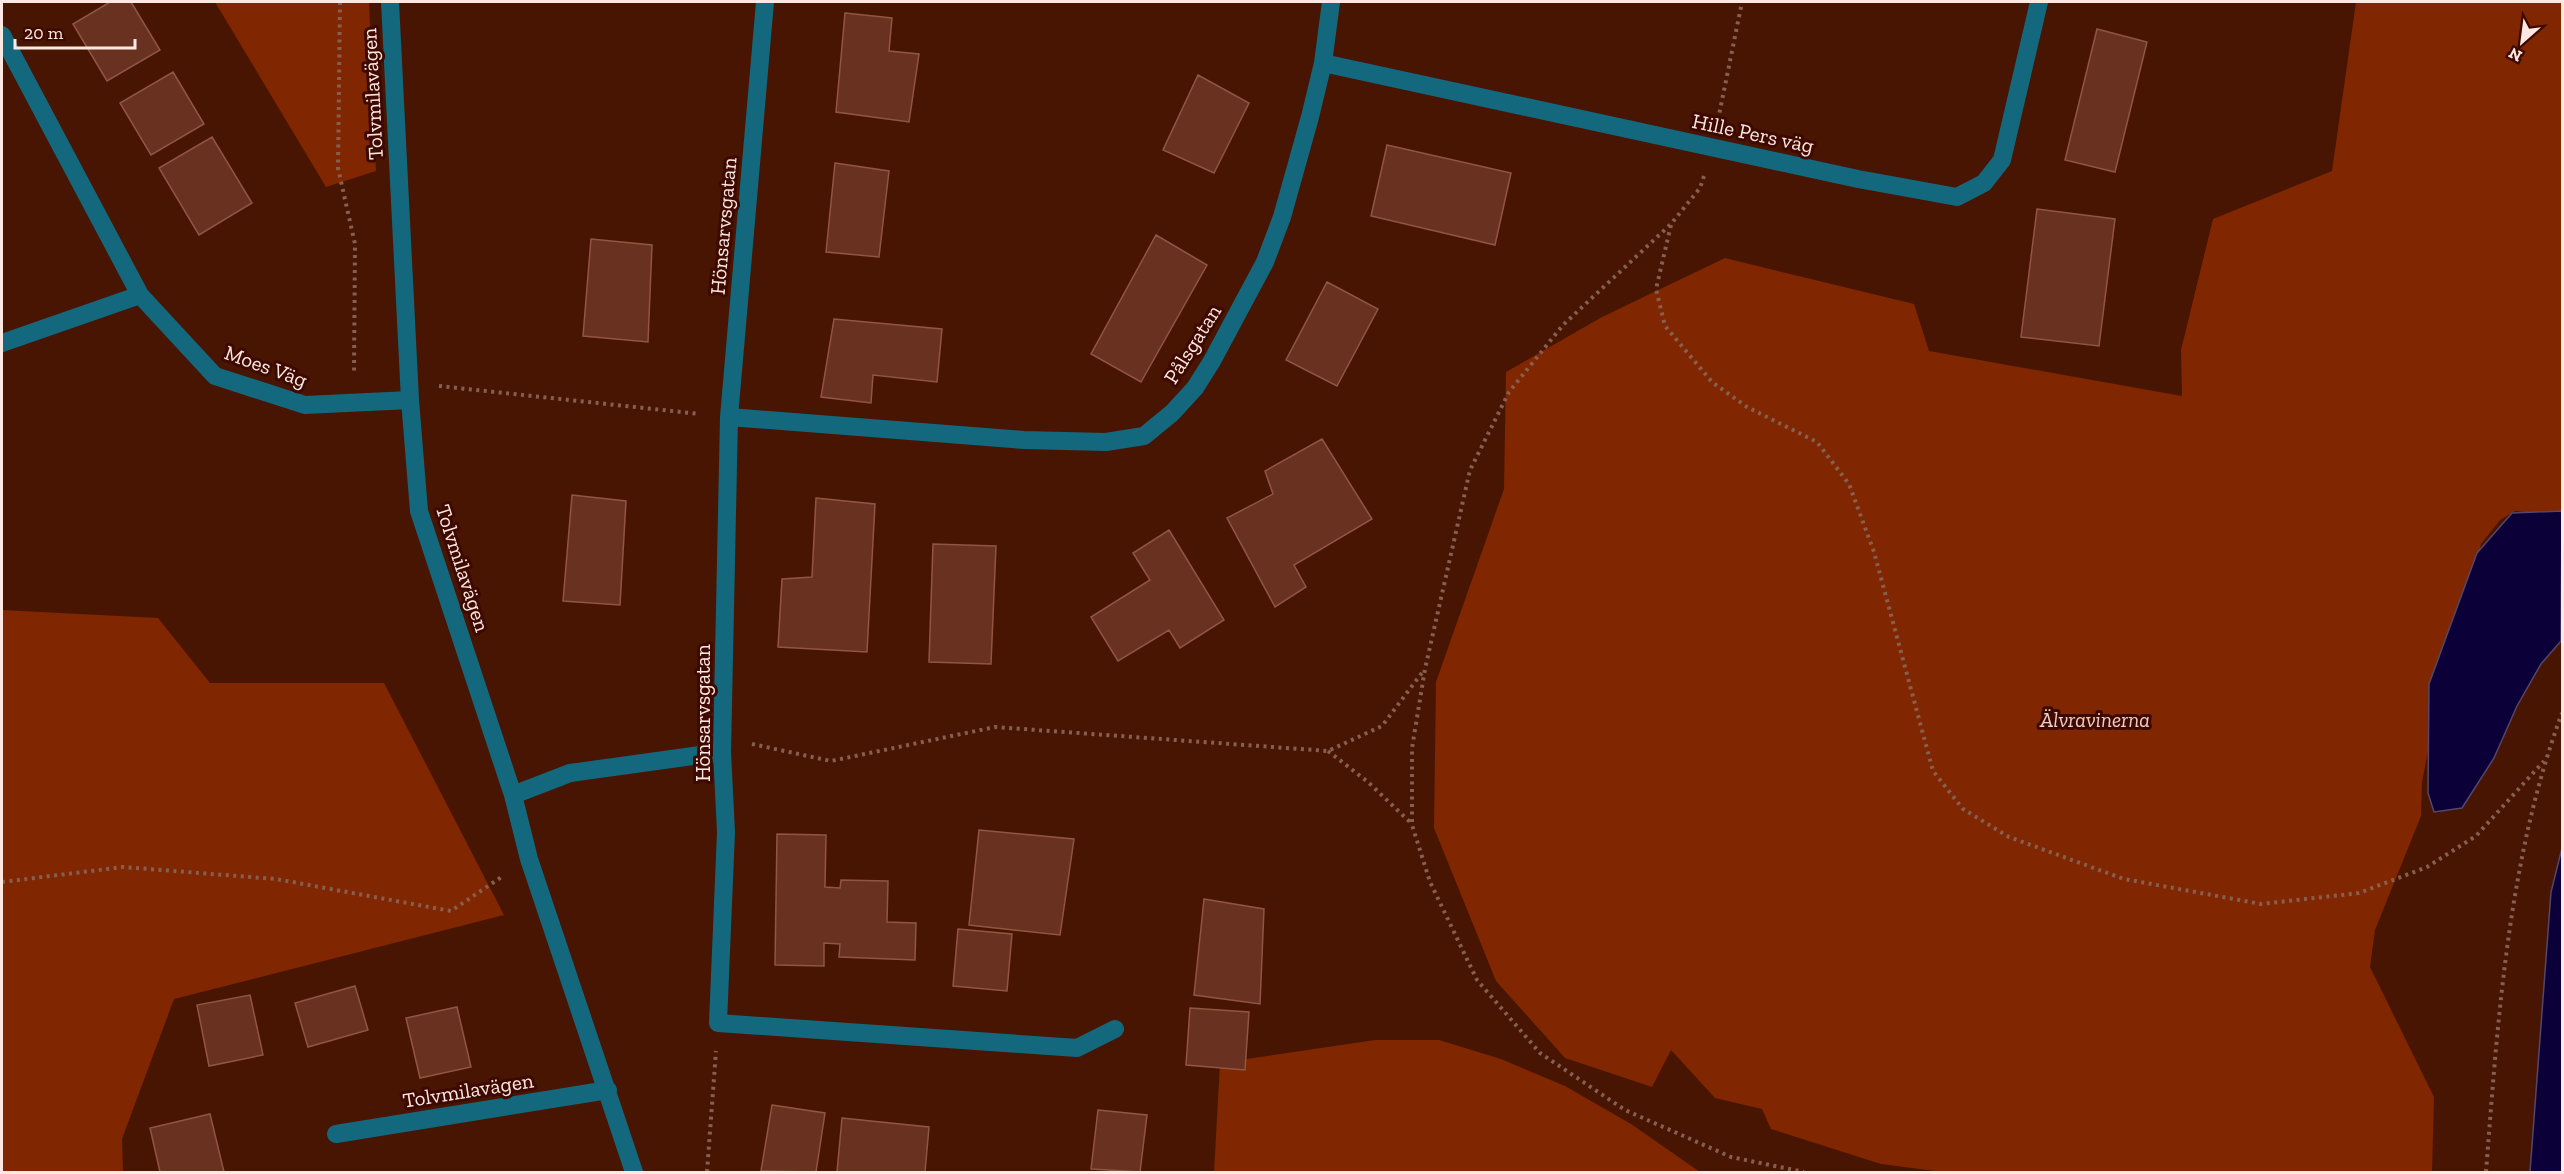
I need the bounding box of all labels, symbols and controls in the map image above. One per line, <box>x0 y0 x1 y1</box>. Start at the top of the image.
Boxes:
scale bar <box>15 12 135 50</box>
north arrow <box>2492 12 2552 72</box>
text: 20 m <box>24 22 64 44</box>
street label: Tolvmilavägen <box>356 27 388 161</box>
text: N <box>2505 44 2525 66</box>
street label: Hille Pers väg <box>1690 108 1817 158</box>
street label: Hönsarvsgatan <box>705 156 741 296</box>
street label: Pålsgatan <box>1158 300 1226 388</box>
street label: Moes Väg <box>221 340 311 393</box>
street label: Tolvmilavägen <box>431 501 495 635</box>
street label: Hönsarvsgatan <box>690 644 715 782</box>
park label: Älvravinerna <box>2039 707 2150 732</box>
street label: Tolvmilavägen <box>401 1067 535 1113</box>

